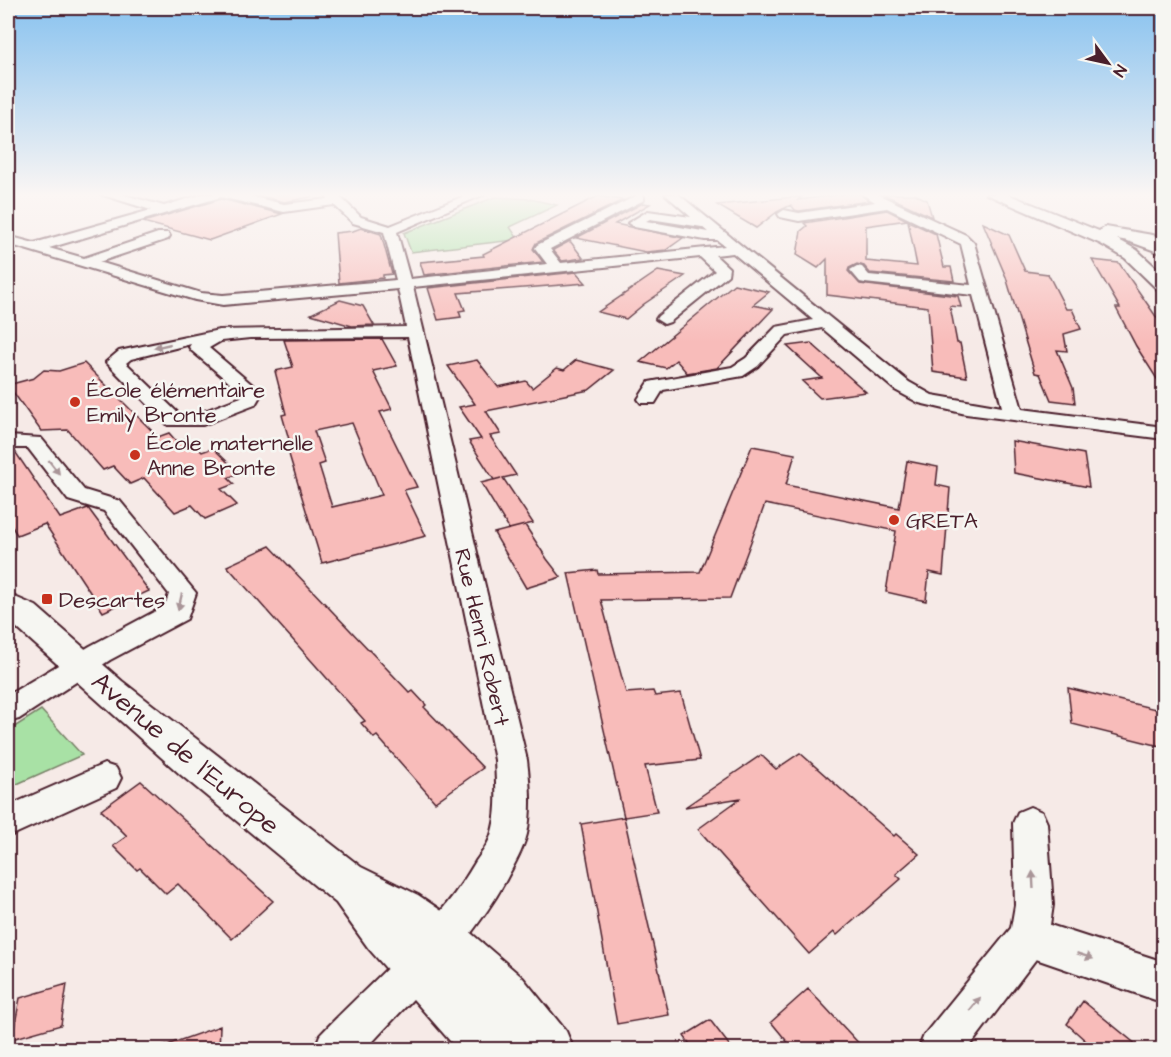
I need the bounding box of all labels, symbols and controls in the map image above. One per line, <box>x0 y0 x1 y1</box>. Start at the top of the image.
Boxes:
north arrow <box>1078 33 1138 93</box>
text: N <box>1108 60 1132 81</box>
one-way arrow <box>153 342 171 352</box>
place label: École élémentaire Emily Bronte <box>87 375 265 432</box>
marker: École élémentaire Emily Bronte <box>68 395 82 409</box>
place label: École maternelle Anne Bronte <box>147 428 314 484</box>
marker: École maternelle Anne Bronte <box>128 448 142 462</box>
one-way arrow <box>47 459 60 475</box>
place label: GRETA <box>906 506 978 537</box>
marker: GRETA <box>887 513 901 527</box>
street label: Rue Henri Robert <box>446 545 517 729</box>
place label: Descartes <box>59 585 165 616</box>
marker: Descartes <box>40 592 54 606</box>
one-way arrow <box>174 593 184 611</box>
street label: Avenue de l’Europe <box>83 663 288 844</box>
one-way arrow <box>1028 871 1037 890</box>
one-way arrow <box>1076 952 1094 961</box>
one-way arrow <box>969 996 982 1012</box>

